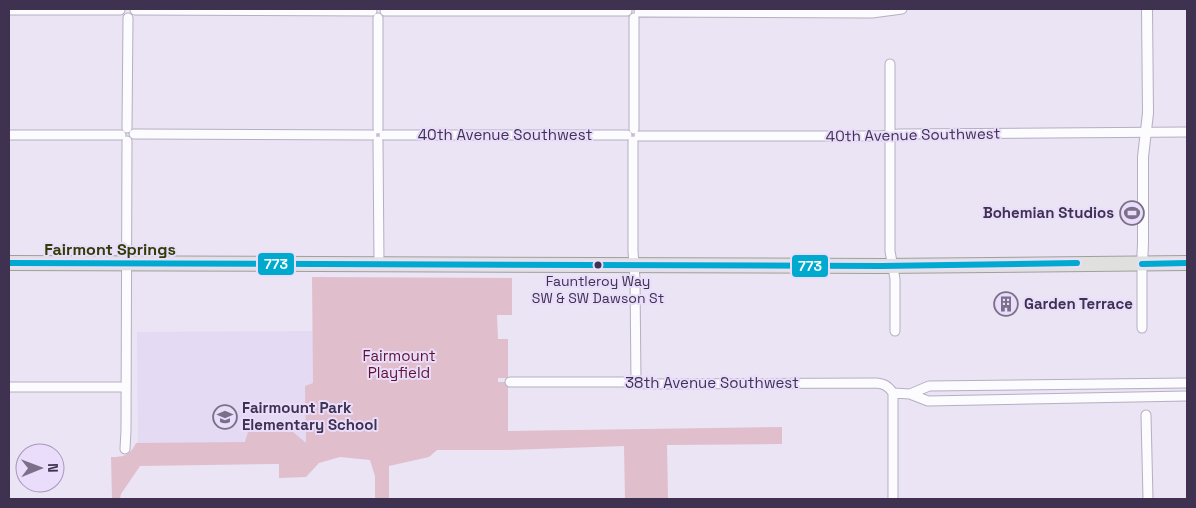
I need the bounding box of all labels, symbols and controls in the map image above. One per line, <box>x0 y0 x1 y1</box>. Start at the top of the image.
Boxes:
street label: 40th Avenue Southwest <box>826 123 1001 146</box>
street label: 40th Avenue Southwest <box>418 125 592 144</box>
sports icon: Bohemian Studios <box>1119 200 1145 226</box>
place label: Bohemian Studios <box>983 203 1114 222</box>
district label: Fairmont Springs <box>44 239 176 260</box>
line badge: 773 <box>257 252 295 276</box>
line badge: 773 <box>791 254 829 278</box>
text: 773 <box>264 255 288 273</box>
text: 773 <box>798 257 822 275</box>
marker: Fauntleroy Way SW & SW Dawson St <box>593 260 603 270</box>
place label: Fauntleroy Way SW & SW Dawson St <box>532 272 664 307</box>
building icon: Garden Terrace <box>993 291 1019 317</box>
place label: Garden Terrace <box>1024 294 1133 313</box>
park label: Fairmount Playfield <box>362 346 436 382</box>
street label: 38th Avenue Southwest <box>625 373 799 392</box>
place label: Fairmount Park Elementary School <box>242 398 377 434</box>
school or university icon: Fairmount Park Elementary School <box>212 404 238 430</box>
north arrow <box>15 443 65 493</box>
text: N <box>44 463 62 473</box>

